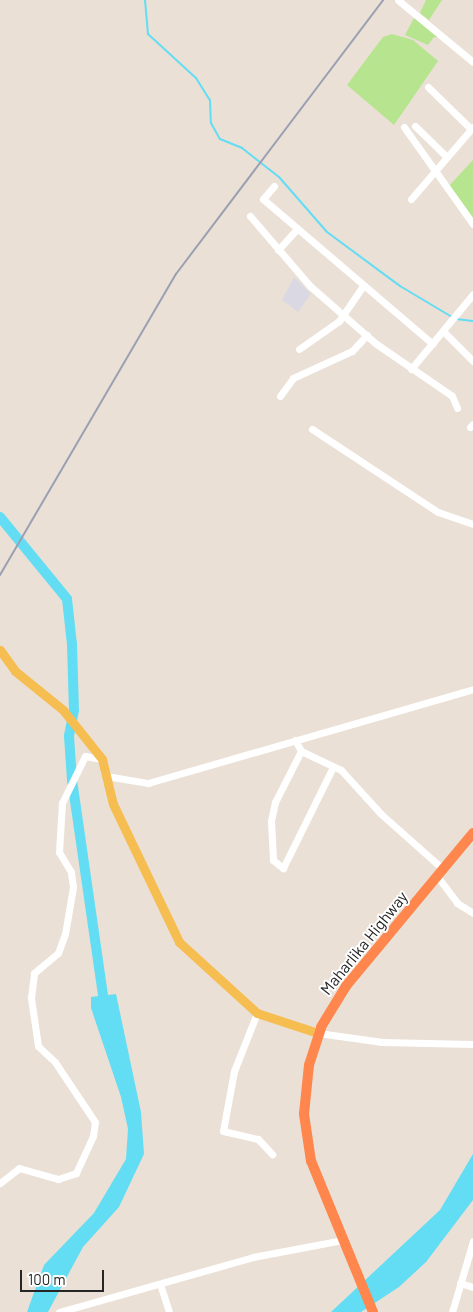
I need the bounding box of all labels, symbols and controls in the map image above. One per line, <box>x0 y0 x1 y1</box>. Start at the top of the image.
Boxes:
street label: Maharlika Highway <box>316 887 412 999</box>
scale bar <box>22 1260 106 1292</box>
text: 100 m <box>28 1270 66 1288</box>

